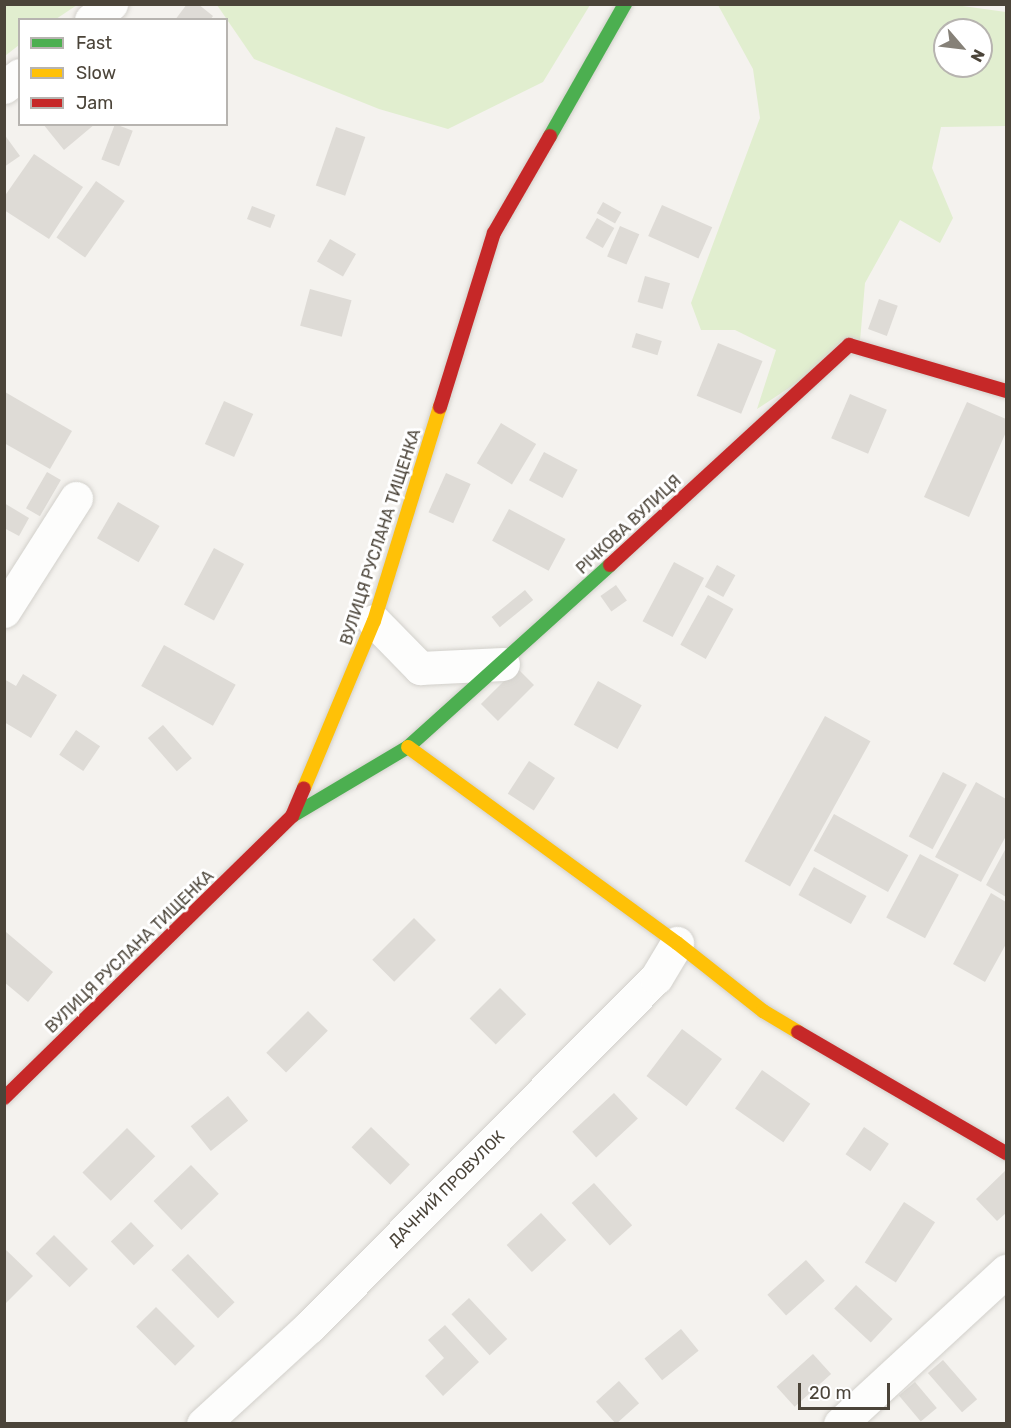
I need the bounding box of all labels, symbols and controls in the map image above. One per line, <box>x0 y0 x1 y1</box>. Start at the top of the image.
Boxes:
legend <box>18 18 228 126</box>
north arrow <box>933 18 993 78</box>
text: Fast <box>76 32 112 54</box>
text: N <box>966 46 989 65</box>
text: Slow <box>76 62 116 84</box>
text: Jam <box>76 92 113 114</box>
street label: ВУЛИЦЯ РУСЛАНА ТИЩЕНКА <box>337 427 425 647</box>
street label: РІЧКОВА ВУЛИЦЯ <box>573 472 685 578</box>
street label: ВУЛИЦЯ РУСЛАНА ТИЩЕНКА <box>42 867 218 1037</box>
street label: ДАЧНИЙ ПРОВУЛОК <box>385 1127 509 1251</box>
scale bar <box>801 1371 892 1409</box>
text: 20 m <box>809 1382 851 1404</box>

